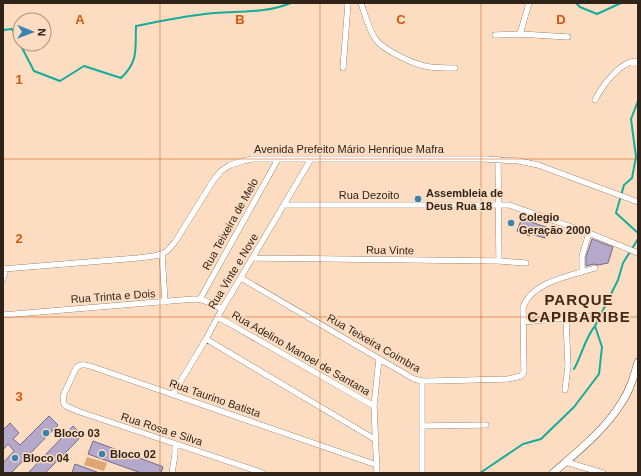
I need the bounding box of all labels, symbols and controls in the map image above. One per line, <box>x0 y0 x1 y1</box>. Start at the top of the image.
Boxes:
north arrow <box>12 12 52 52</box>
text: A <box>75 12 85 27</box>
text: B <box>235 12 245 27</box>
text: C <box>396 12 406 27</box>
text: D <box>556 12 566 27</box>
text: N <box>36 28 48 36</box>
text: 1 <box>15 72 23 87</box>
street label: Avenida Prefeito Mário Henrique Mafra <box>254 143 445 155</box>
street label: Rua Teixeira de Melo <box>200 176 260 272</box>
place label: Assembleia de Deus Rua 18 <box>426 187 503 212</box>
street label: Rua Dezoito <box>339 189 399 201</box>
marker: Assembleia de Deus Rua 18 <box>413 194 423 204</box>
place label: Colegio Geração 2000 <box>519 211 591 236</box>
marker: Colegio Geração 2000 <box>506 218 516 228</box>
text: 2 <box>15 231 23 246</box>
street label: Rua Vinte e Nove <box>206 231 260 311</box>
street label: Rua Vinte <box>366 244 414 256</box>
street label: Rua Trinta e Dois <box>70 287 156 305</box>
district label: PARQUE CAPIBARIBE <box>527 291 631 325</box>
street label: Rua Adelino Manoel de Santana <box>230 308 373 398</box>
street label: Rua Teixeira Coimbra <box>325 311 423 375</box>
street label: Rua Taurino Batista <box>168 377 263 420</box>
text: 3 <box>15 389 23 404</box>
street label: Rua Rosa e Silva <box>120 410 205 448</box>
place label: Bloco 03 <box>54 427 100 439</box>
marker: Bloco 03 <box>41 428 51 438</box>
place label: Bloco 02 <box>110 448 156 460</box>
marker: Bloco 02 <box>97 449 107 459</box>
place label: Bloco 04 <box>23 452 70 464</box>
marker: Bloco 04 <box>10 453 20 463</box>

